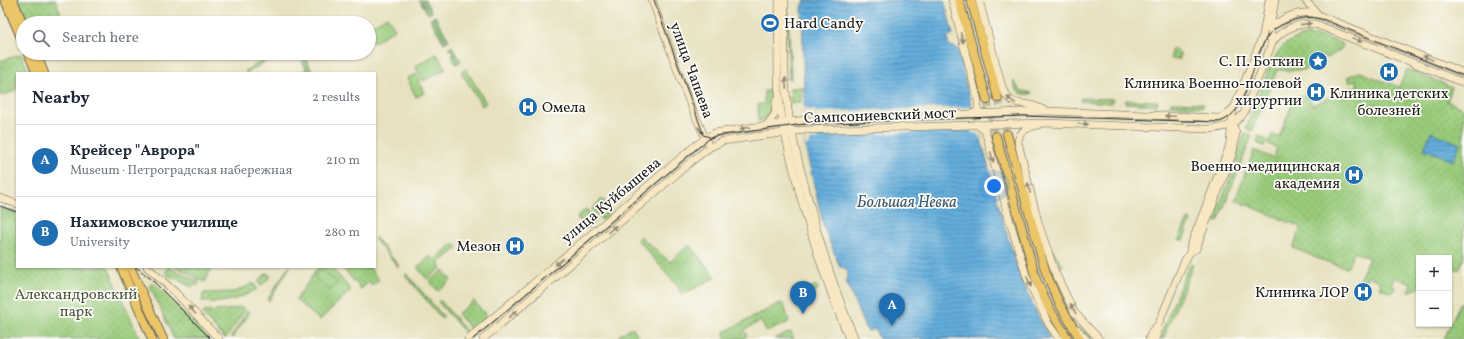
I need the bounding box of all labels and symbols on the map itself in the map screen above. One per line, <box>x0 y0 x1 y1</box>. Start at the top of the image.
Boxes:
sports icon: Hard Candy <box>759 12 781 34</box>
place label: Hard Candy <box>784 14 863 35</box>
street label: улица Чапаева <box>663 19 718 122</box>
one-way arrow <box>1300 21 1312 28</box>
one-way arrow <box>959 31 965 44</box>
one-way arrow <box>1351 38 1363 44</box>
place icon: С. П. Боткин <box>1307 50 1329 72</box>
place label: С. П. Боткин <box>1219 52 1304 73</box>
one-way arrow <box>1422 55 1433 61</box>
hospital icon: Клиника детских болезней <box>1378 61 1400 83</box>
place label: Клиника Военно-полевой хирургии <box>1124 74 1302 112</box>
one-way arrow <box>783 76 789 89</box>
hospital icon: Клиника Военно-полевой хирургии <box>1305 81 1327 103</box>
place label: Клиника детских болезней <box>1330 84 1449 122</box>
hospital icon: Омела <box>517 96 539 118</box>
one-way arrow <box>1006 96 1017 104</box>
place label: Омела <box>542 98 586 119</box>
street label: Сампсониевский мост <box>803 103 957 130</box>
one-way arrow <box>1164 113 1176 120</box>
one-way arrow <box>1077 121 1090 127</box>
one-way arrow <box>739 125 751 131</box>
one-way arrow <box>989 151 995 163</box>
street label: улица Куйбышева <box>558 153 666 249</box>
place label: Военно-медицинская академия <box>1190 157 1340 195</box>
hospital icon: Военно-медицинская академия <box>1343 164 1365 186</box>
your location <box>984 176 1004 196</box>
one-way arrow <box>1026 181 1032 194</box>
water label: Большая Невка <box>857 192 957 214</box>
one-way arrow <box>606 225 617 234</box>
hospital icon: Мезон <box>504 235 526 257</box>
place label: Мезон <box>457 237 501 258</box>
one-way arrow <box>554 257 564 266</box>
one-way arrow <box>1026 276 1032 287</box>
pin: B <box>790 281 816 314</box>
hospital icon: Клиника ЛОР <box>1352 281 1374 303</box>
place label: Клиника ЛОР <box>1255 283 1349 304</box>
park label: Александровский парк <box>15 285 137 323</box>
pin: A <box>879 293 905 326</box>
one-way arrow <box>1070 303 1077 315</box>
one-way arrow <box>188 305 197 315</box>
one-way arrow <box>507 309 518 318</box>

